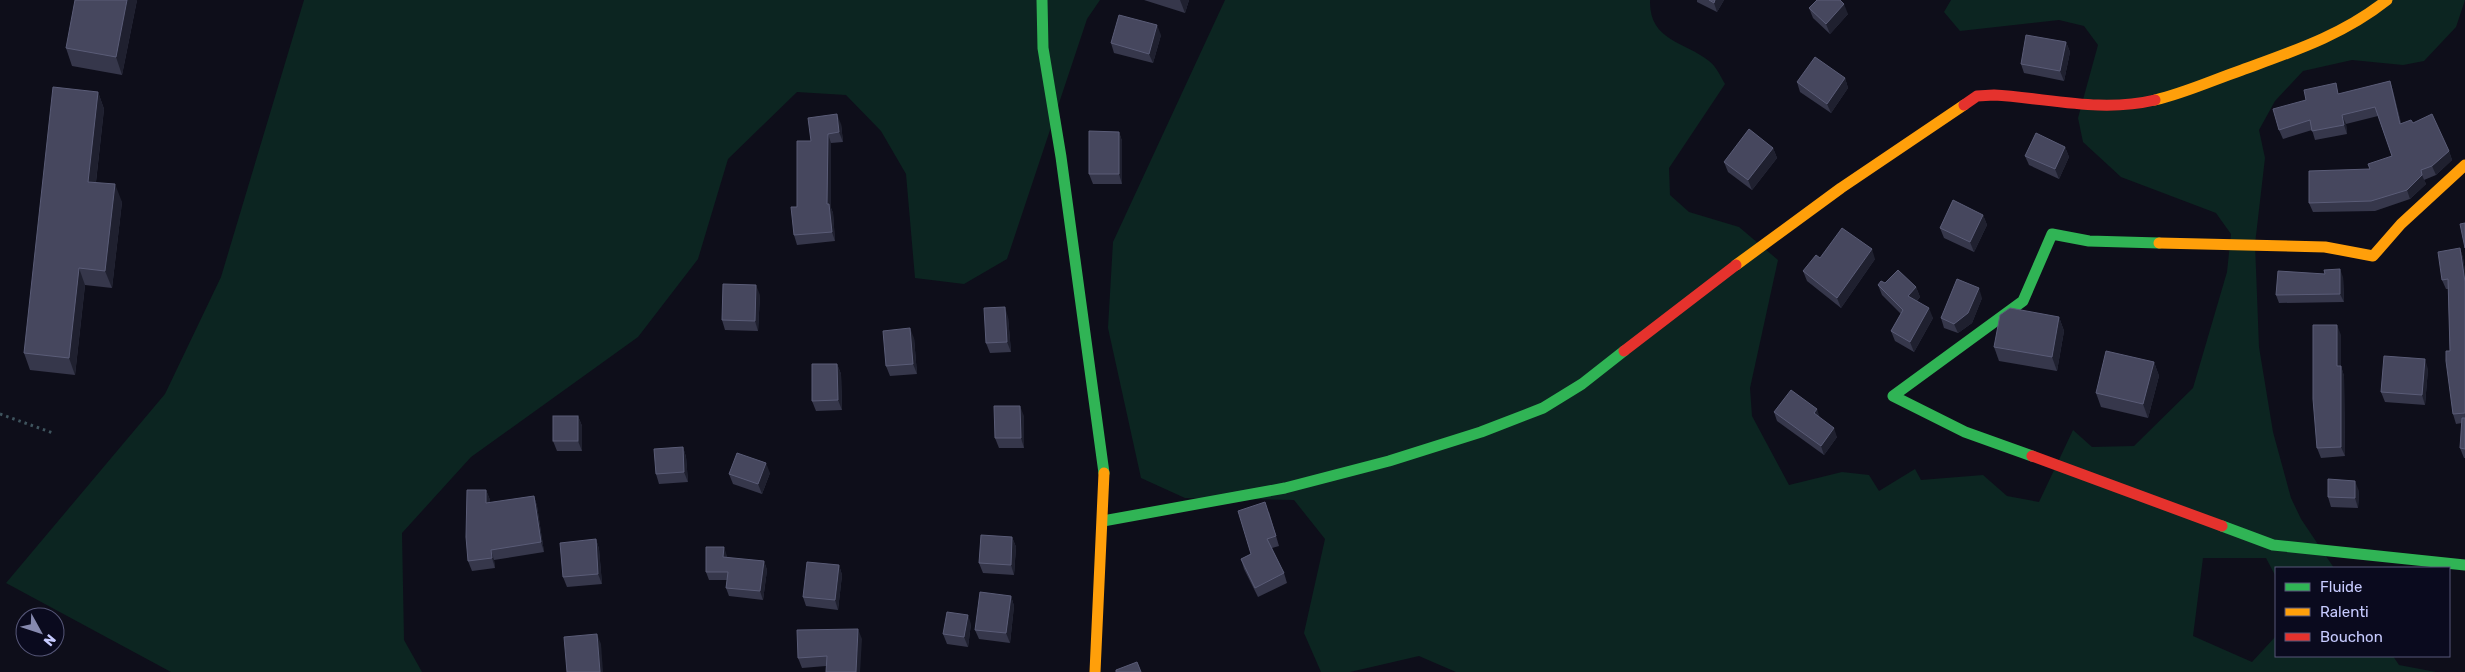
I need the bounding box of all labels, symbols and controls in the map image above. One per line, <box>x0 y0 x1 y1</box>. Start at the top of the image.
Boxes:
legend <box>2275 567 2450 657</box>
text: Fluide <box>2320 578 2362 596</box>
text: Ralenti <box>2320 603 2369 621</box>
north arrow <box>15 607 65 657</box>
text: Bouchon <box>2320 628 2383 646</box>
text: N <box>40 631 59 649</box>

